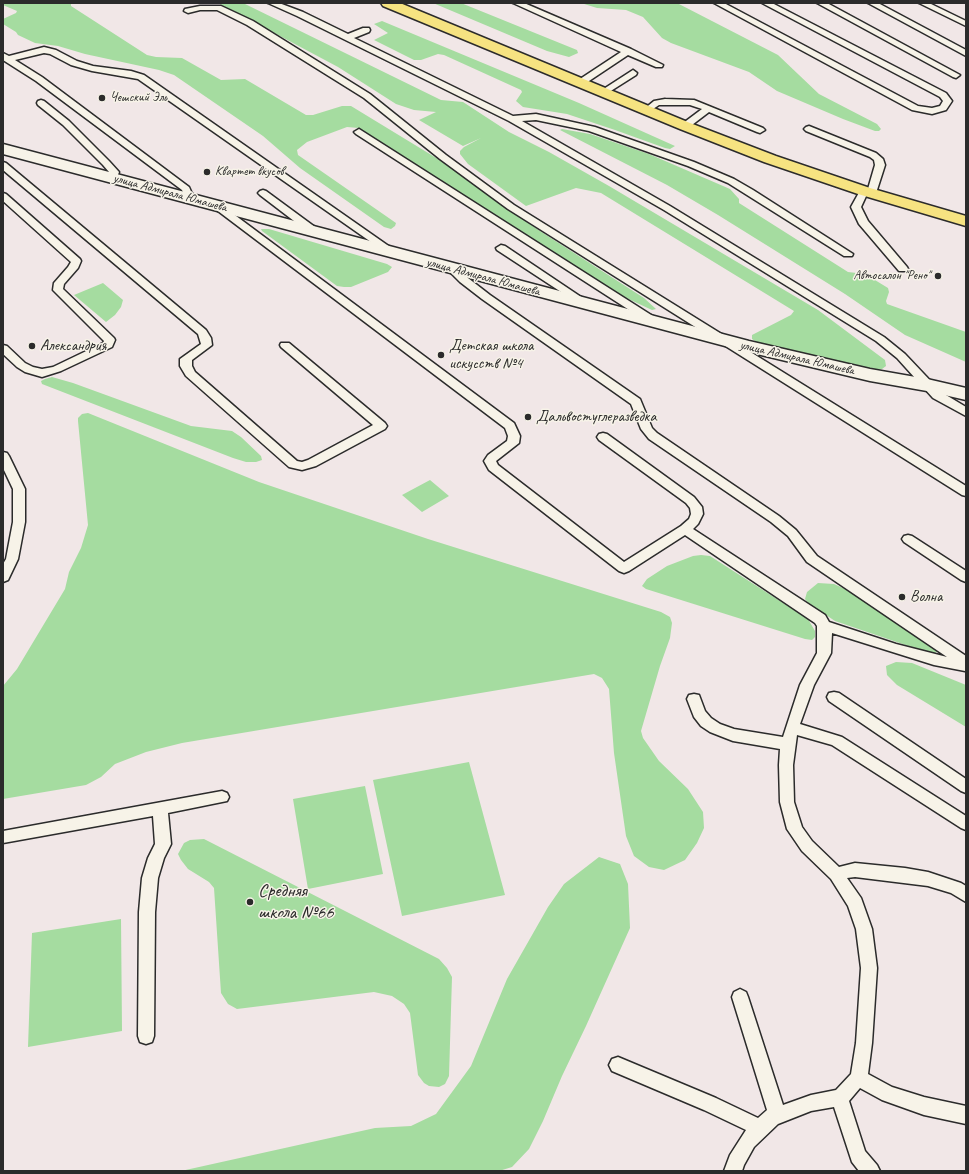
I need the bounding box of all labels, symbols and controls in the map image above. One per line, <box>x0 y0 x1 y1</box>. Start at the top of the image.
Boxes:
place label: Чешский Эль <box>110 90 167 106</box>
marker: Чешский Эль <box>97 93 107 103</box>
place label: Квартет вкусов <box>215 164 284 180</box>
marker: Квартет вкусов <box>202 167 212 177</box>
street label: улица Адмирала Юмашева <box>111 170 229 216</box>
street label: улица Адмирала Юмашева <box>424 254 542 300</box>
place label: Автосалон "Рено" <box>853 268 930 284</box>
marker: Автосалон "Рено" <box>933 271 943 281</box>
place label: Александрия <box>40 336 106 356</box>
place label: Детская школа искусств №4 <box>449 336 533 374</box>
street label: улица Адмирала Юмашева <box>738 337 856 379</box>
marker: Александрия <box>27 341 37 351</box>
marker: Детская школа искусств №4 <box>436 350 446 360</box>
place label: Дальвостуглеразведка <box>536 407 656 427</box>
marker: Дальвостуглеразведка <box>523 412 533 422</box>
place label: Волна <box>910 587 942 607</box>
marker: Волна <box>897 592 907 602</box>
place label: Средняя школа №66 <box>258 880 334 924</box>
marker: Средняя школа №66 <box>245 897 255 907</box>

